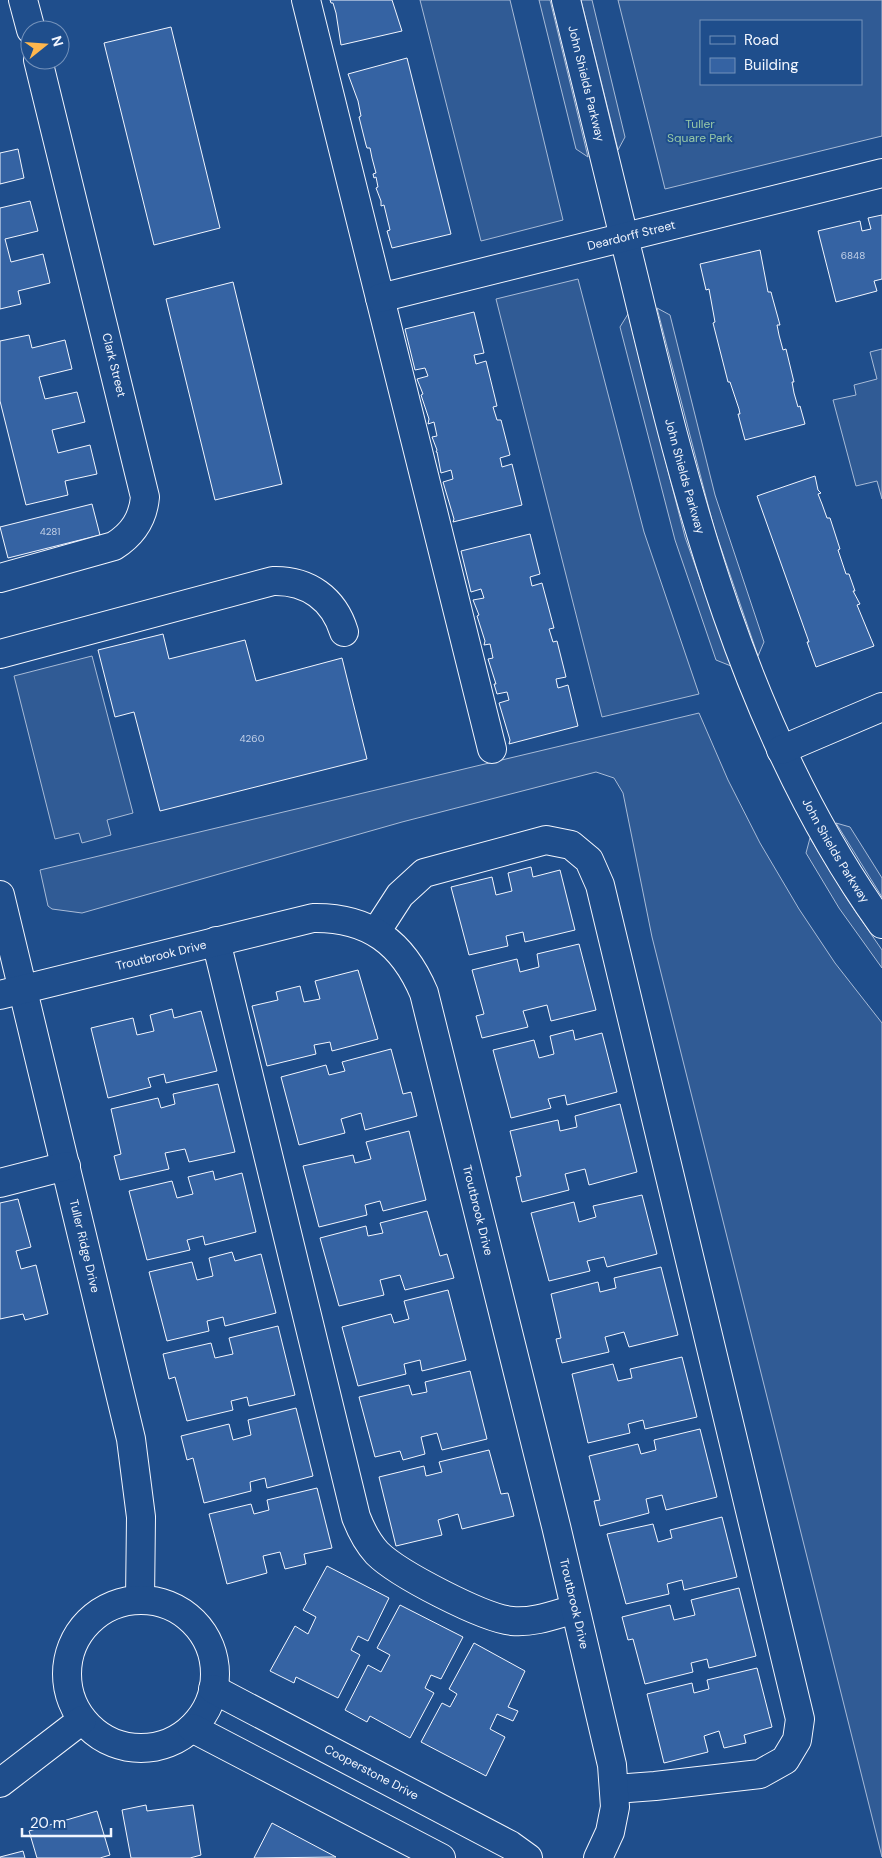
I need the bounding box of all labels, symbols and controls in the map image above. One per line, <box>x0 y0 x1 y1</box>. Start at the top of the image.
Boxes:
north arrow <box>20 20 70 70</box>
legend <box>700 20 862 85</box>
street label: John Shields Parkway <box>564 24 608 144</box>
text: Road <box>744 30 779 50</box>
text: N <box>47 34 68 49</box>
text: Building <box>744 55 799 75</box>
park label: Tuller Square Park <box>667 116 733 146</box>
street label: Deardorff Street <box>586 217 677 254</box>
house number: 6848 <box>841 249 865 262</box>
street label: Clark Street <box>98 331 130 399</box>
street label: John Shields Parkway <box>661 417 709 536</box>
house number: 4281 <box>40 525 60 538</box>
house number: 4260 <box>240 732 265 745</box>
street label: John Shields Parkway <box>799 796 873 906</box>
street label: Troutbrook Drive <box>114 936 208 974</box>
street label: Troutbrook Drive <box>459 1163 497 1257</box>
street label: Tuller Ridge Drive <box>66 1198 104 1294</box>
street label: Troutbrook Drive <box>556 1557 593 1651</box>
street label: Cooperstone Drive <box>321 1741 422 1804</box>
scale bar <box>22 1806 111 1838</box>
text: 20 m <box>30 1813 66 1833</box>

